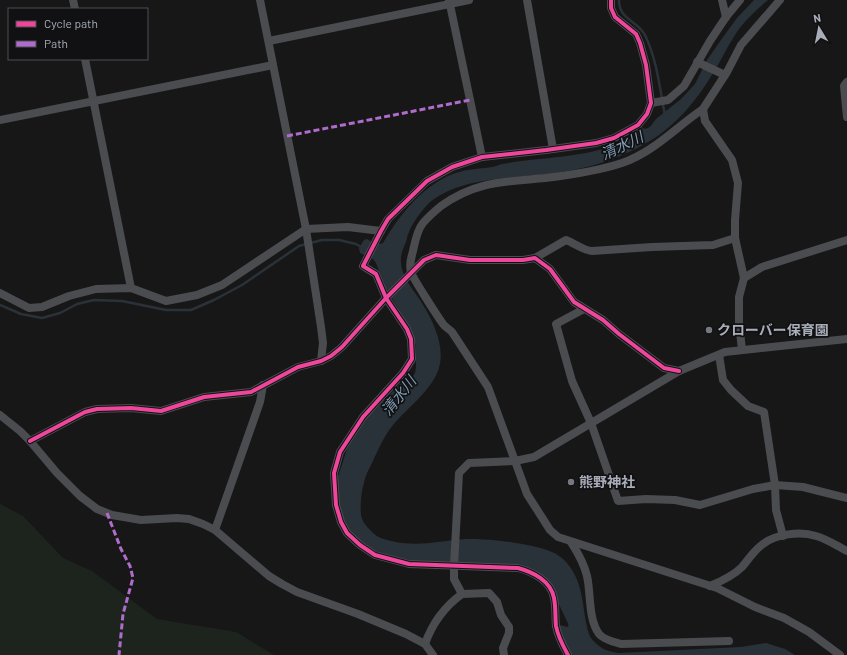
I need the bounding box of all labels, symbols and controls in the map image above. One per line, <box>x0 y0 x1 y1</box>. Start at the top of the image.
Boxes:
legend <box>8 8 148 60</box>
north arrow <box>799 8 839 48</box>
text: N <box>812 11 822 25</box>
text: Cycle path <box>44 16 98 30</box>
text: Path <box>44 36 68 50</box>
water label: 清水川 <box>597 126 648 163</box>
place label: クローバー保育園 <box>717 321 829 338</box>
marker: クローバー保育園 <box>704 325 714 335</box>
water label: 清水川 <box>377 371 421 419</box>
place label: 熊野神社 <box>579 473 635 490</box>
marker: 熊野神社 <box>566 477 576 487</box>

